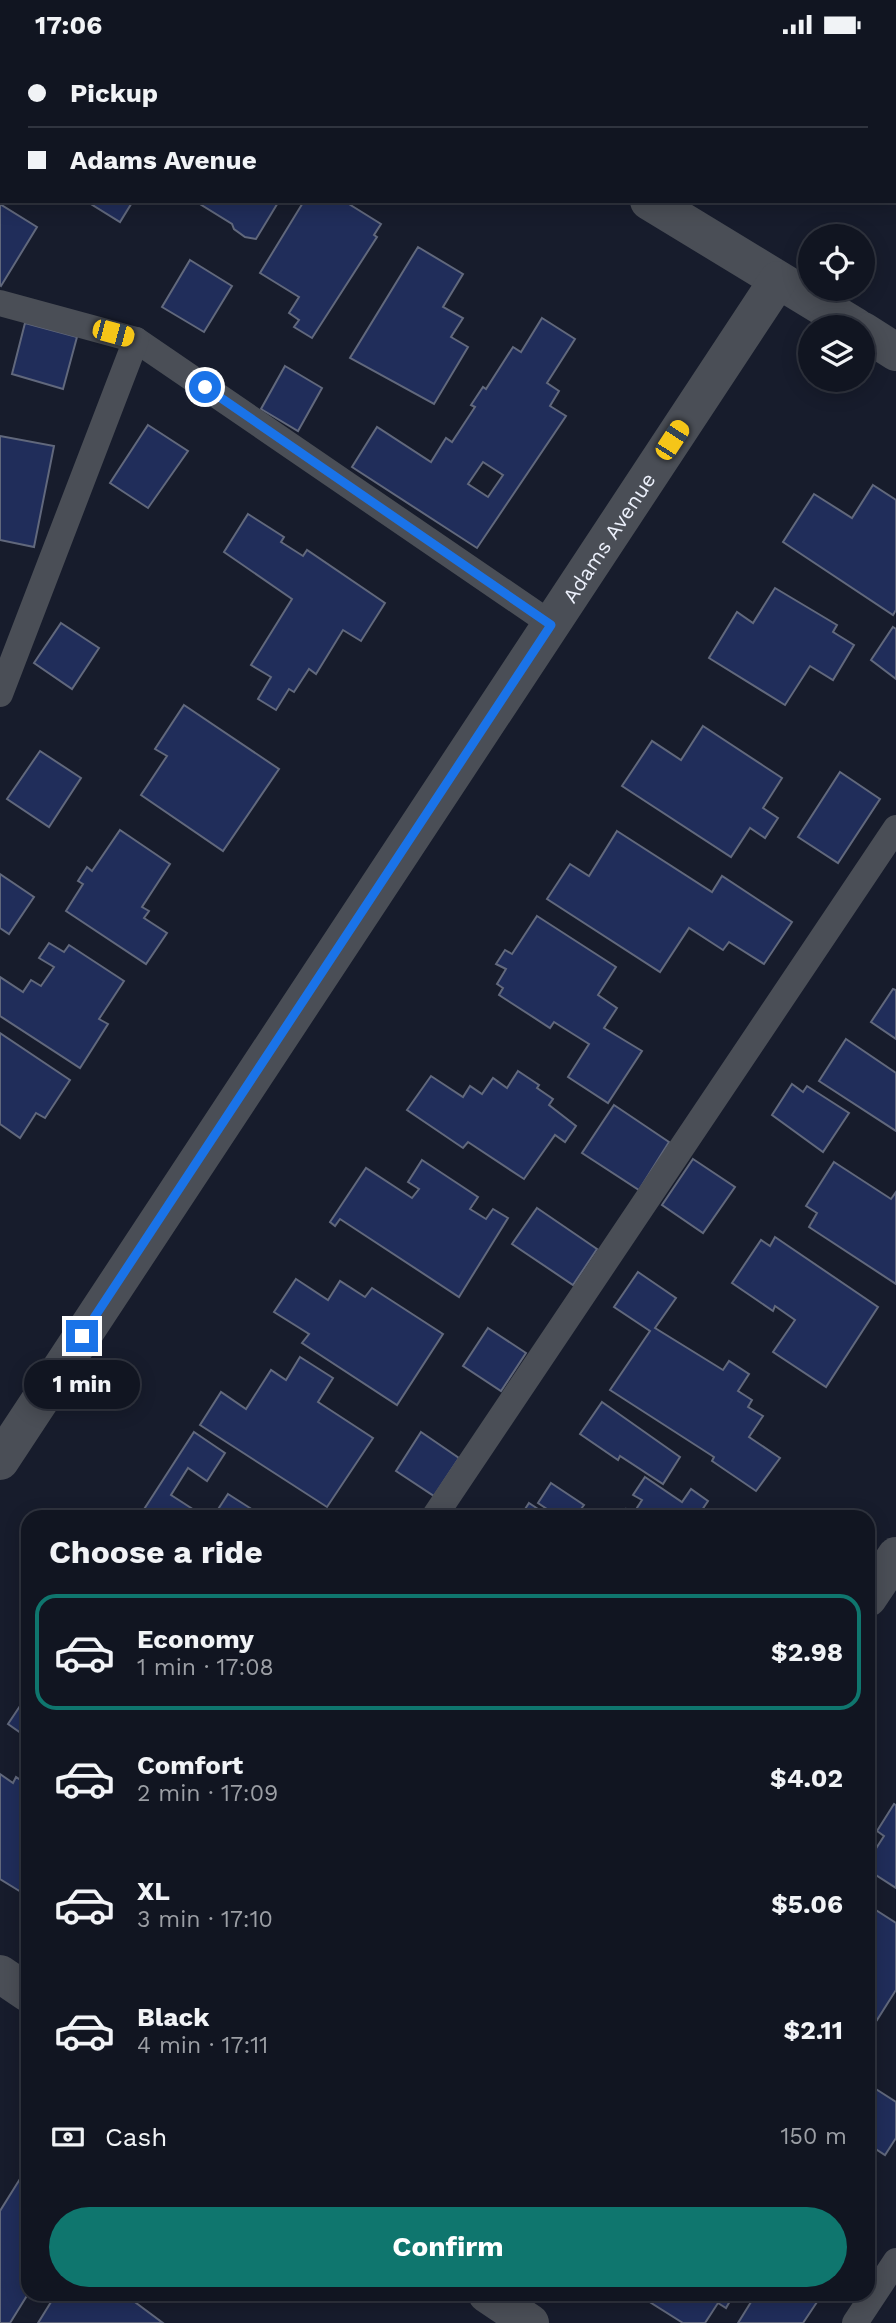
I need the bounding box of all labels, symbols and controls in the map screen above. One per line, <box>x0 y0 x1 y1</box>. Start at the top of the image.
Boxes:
text: 17:06 <box>35 10 102 40</box>
text: Pickup <box>70 78 158 108</box>
text: Adams Avenue <box>70 145 257 175</box>
map controls <box>798 224 875 392</box>
button: locate <box>798 224 875 301</box>
button: layers <box>798 315 875 392</box>
car <box>90 317 137 349</box>
route start <box>189 371 221 403</box>
car <box>652 417 693 463</box>
street label: Adams Avenue <box>557 468 660 607</box>
route end <box>66 1320 98 1352</box>
callout: 1 min <box>24 1361 140 1409</box>
text: 1 min <box>52 1371 112 1398</box>
text: Choose a ride <box>49 1533 263 1571</box>
icon: car <box>53 1621 116 1684</box>
text: Economy <box>137 1624 254 1654</box>
text: $2.98 <box>771 1637 843 1667</box>
text: 1 min · 17:08 <box>137 1654 274 1681</box>
icon: car <box>53 1747 116 1810</box>
text: Comfort <box>137 1750 243 1780</box>
text: $4.02 <box>770 1763 843 1793</box>
text: 2 min · 17:09 <box>137 1780 278 1807</box>
icon: car <box>53 1873 116 1936</box>
text: XL <box>137 1876 170 1906</box>
text: $5.06 <box>771 1889 843 1919</box>
text: 3 min · 17:10 <box>137 1906 273 1933</box>
icon: car <box>53 1999 116 2062</box>
text: Black <box>137 2002 209 2032</box>
text: $2.11 <box>784 2015 843 2045</box>
text: 4 min · 17:11 <box>137 2032 268 2059</box>
icon: cash <box>49 2118 87 2156</box>
text: Cash <box>105 2122 167 2152</box>
text: 150 m <box>781 2123 847 2150</box>
button: Confirm <box>49 2207 847 2287</box>

